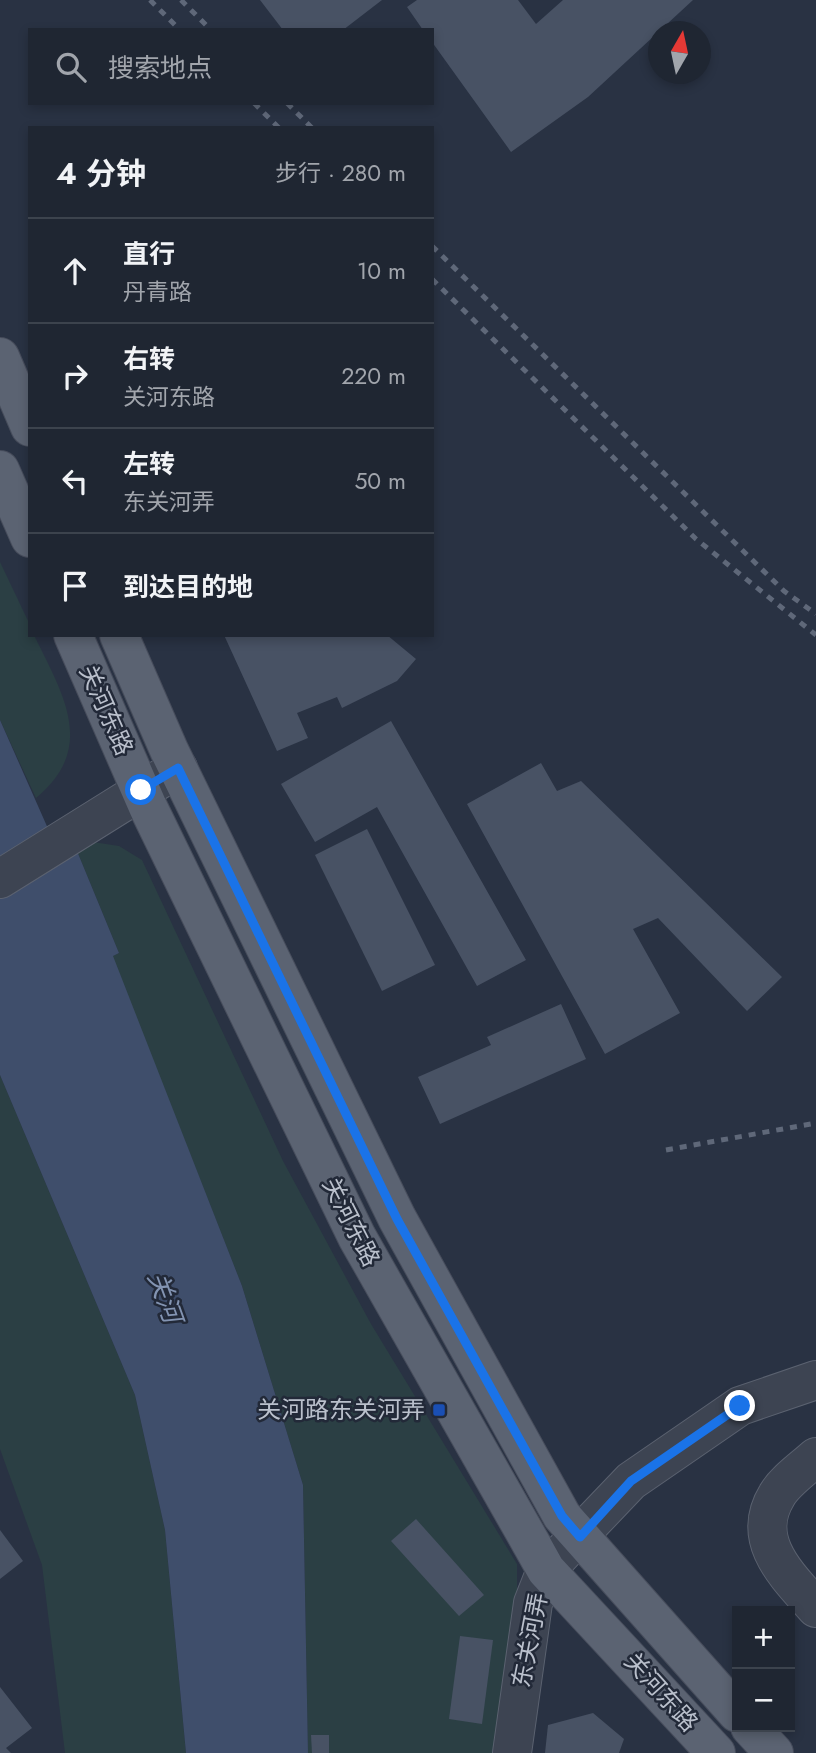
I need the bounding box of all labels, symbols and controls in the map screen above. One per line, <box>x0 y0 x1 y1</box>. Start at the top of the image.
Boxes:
north arrow <box>648 21 711 84</box>
search box <box>28 28 434 105</box>
icon: search <box>52 48 90 86</box>
text: 搜索地点 <box>108 49 212 87</box>
text: 4 分钟 <box>56 152 146 195</box>
text: 步行 · 280 m <box>275 156 406 190</box>
text: 直行 <box>123 235 175 273</box>
icon: ahead <box>56 252 94 290</box>
text: 10 m <box>357 254 406 288</box>
text: 丹青路 <box>123 275 192 309</box>
text: 右转 <box>123 340 175 378</box>
icon: right <box>56 357 94 395</box>
text: 220 m <box>341 359 406 393</box>
text: 关河东路 <box>123 380 215 414</box>
text: 左转 <box>123 445 175 483</box>
icon: left <box>56 462 94 500</box>
text: 50 m <box>354 464 406 498</box>
text: 东关河弄 <box>123 485 215 519</box>
icon: arrive <box>56 567 94 605</box>
text: 到达目的地 <box>123 568 253 606</box>
street label: 关河东路 <box>71 659 142 761</box>
route start <box>125 774 156 805</box>
street label: 关河东路 <box>314 1171 389 1272</box>
water label: 关河 <box>138 1266 193 1333</box>
route end <box>724 1390 755 1421</box>
place label: 关河路东关河弄 <box>257 1392 425 1427</box>
marker: 关河路东关河弄 <box>431 1402 447 1418</box>
street label: 东关河弄 <box>503 1589 556 1690</box>
map controls <box>732 1606 795 1732</box>
button: + <box>732 1606 795 1669</box>
street label: 关河东路 <box>616 1644 706 1739</box>
button: − <box>732 1669 795 1732</box>

